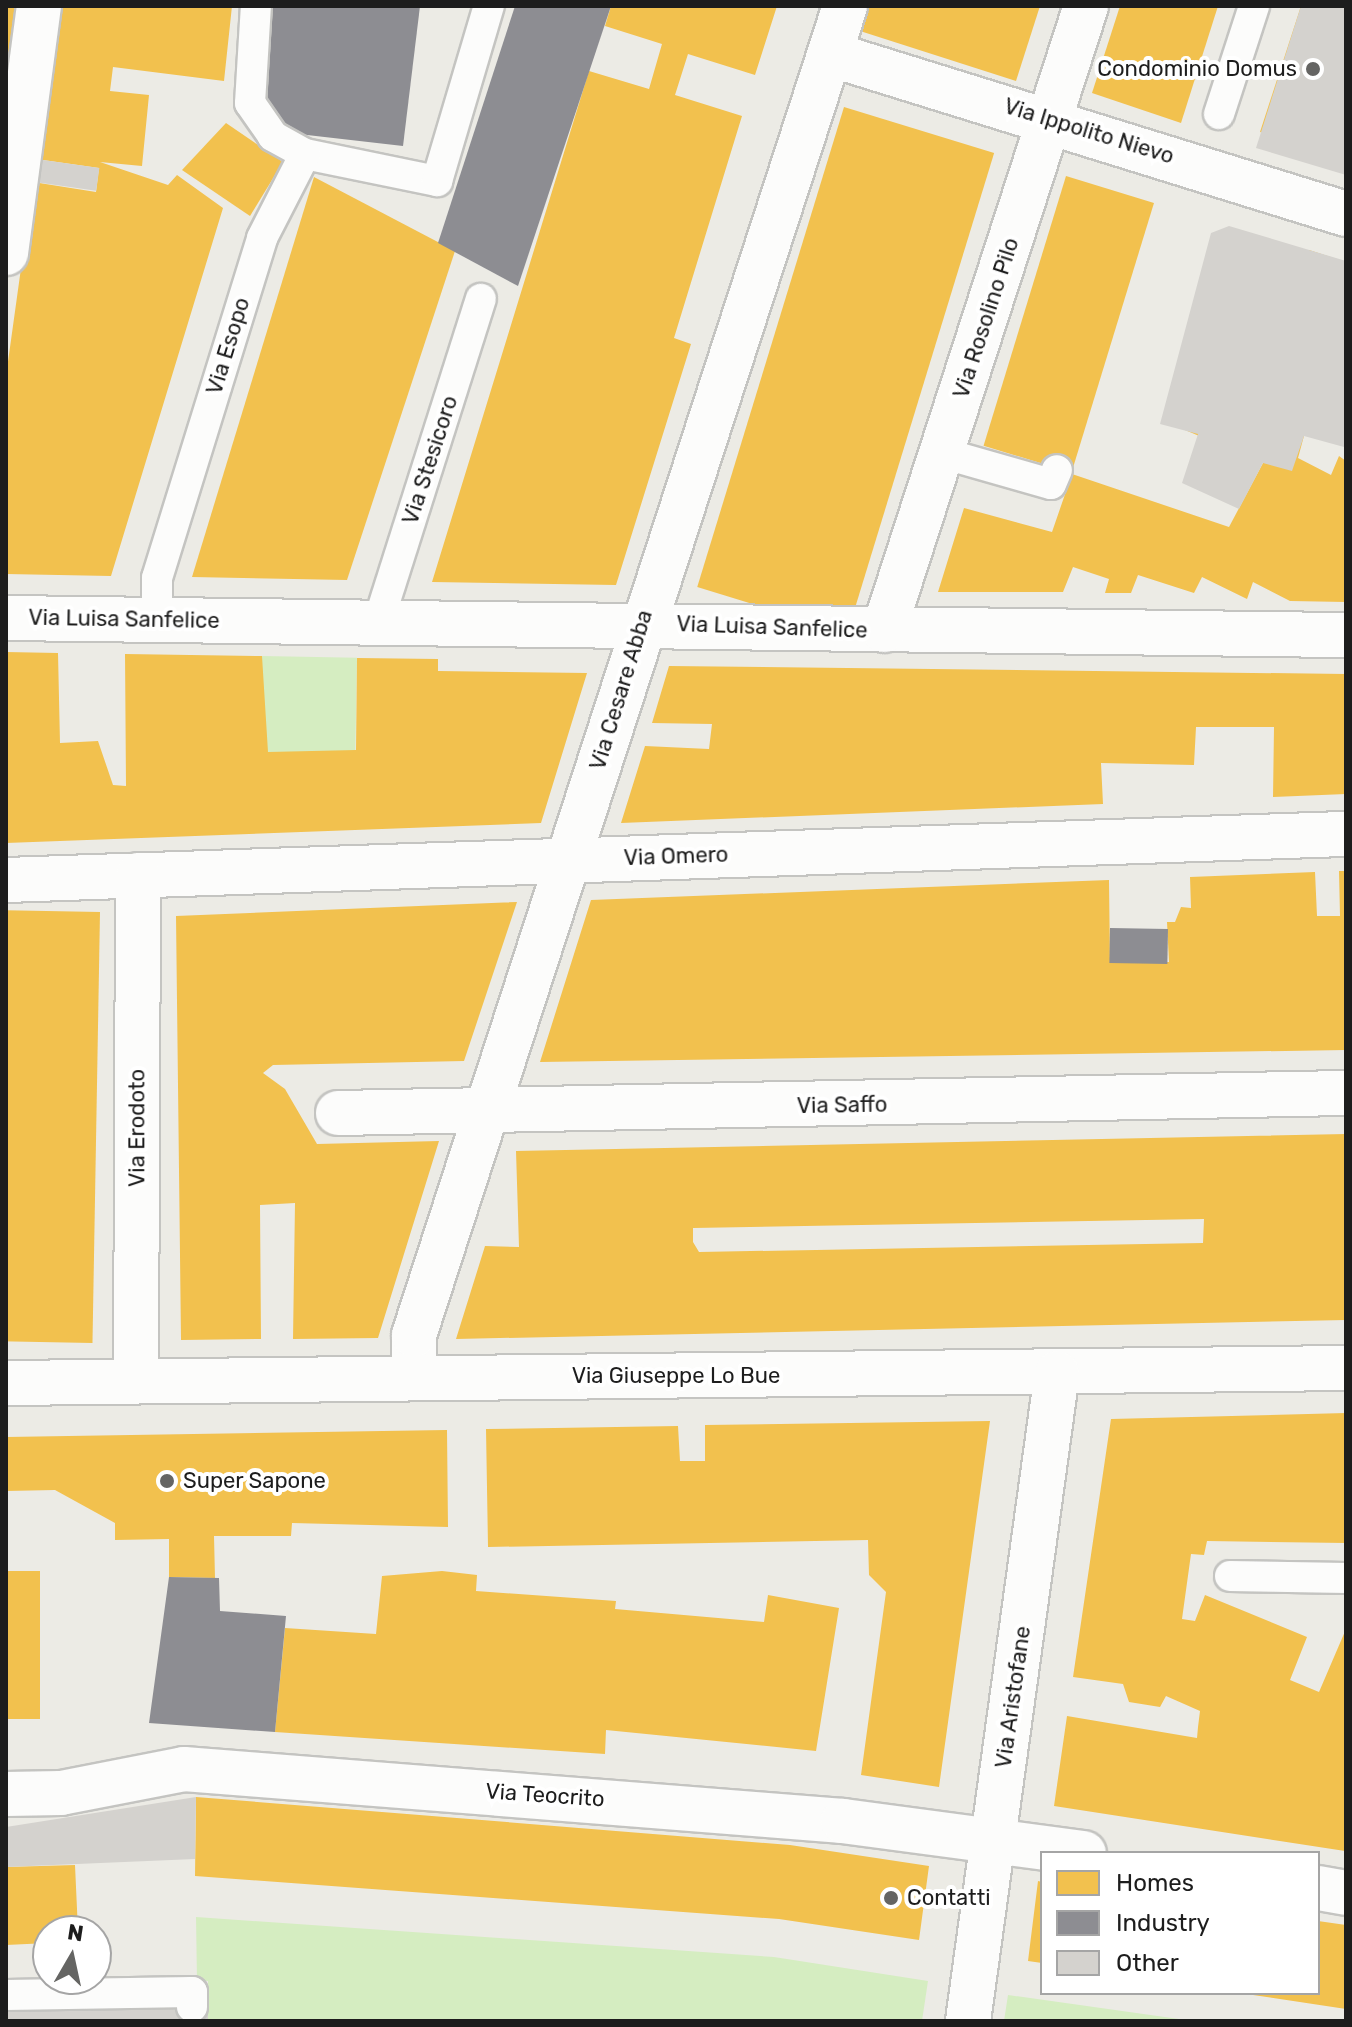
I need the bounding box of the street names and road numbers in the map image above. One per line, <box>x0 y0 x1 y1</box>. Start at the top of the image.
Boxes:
street label: Via Ippolito Nievo <box>1001 93 1177 169</box>
street label: Via Rosolino Pilo <box>948 234 1024 402</box>
street label: Via Esopo <box>201 294 255 398</box>
street label: Via Stesicoro <box>397 392 463 528</box>
street label: Via Luisa Sanfelice <box>28 604 220 634</box>
street label: Via Cesare Abba <box>584 607 658 773</box>
street label: Via Luisa Sanfelice <box>676 610 868 644</box>
street label: Via Omero <box>623 841 729 871</box>
street label: Via Erodoto <box>124 1069 150 1187</box>
street label: Via Saffo <box>797 1091 887 1119</box>
street label: Via Giuseppe Lo Bue <box>572 1363 780 1389</box>
street label: Via Aristofane <box>990 1624 1036 1770</box>
street label: Via Teocrito <box>484 1778 606 1812</box>

